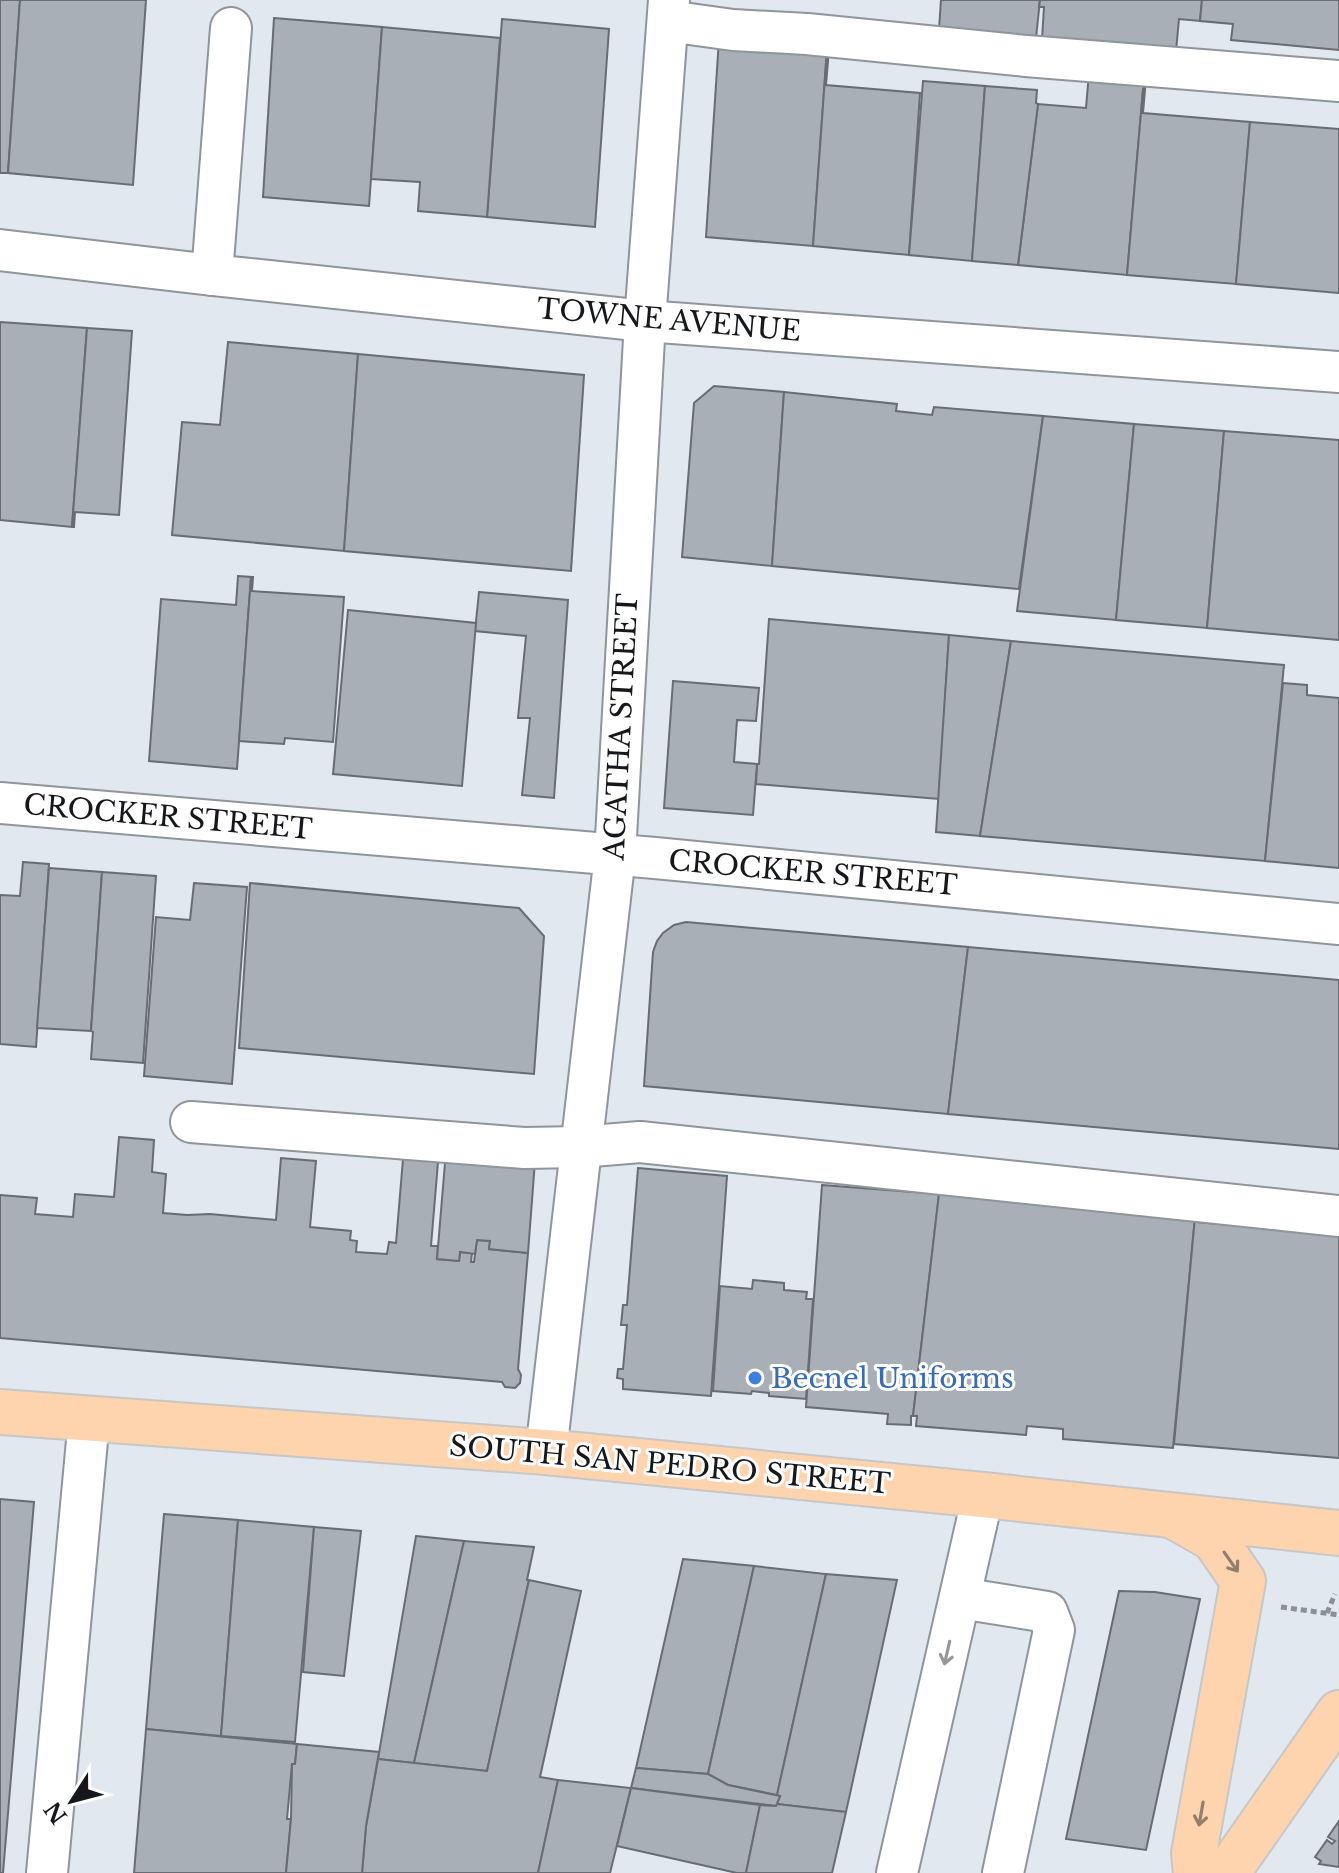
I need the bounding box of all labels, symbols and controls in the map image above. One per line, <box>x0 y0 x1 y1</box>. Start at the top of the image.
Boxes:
street label: TOWNE AVENUE <box>536 291 802 349</box>
street label: AGATHA STREET <box>596 592 645 862</box>
street label: CROCKER STREET <box>22 787 314 847</box>
street label: CROCKER STREET <box>667 843 959 903</box>
place label: Becnel Uniforms <box>771 1361 1014 1396</box>
marker: Becnel Uniforms <box>746 1369 764 1387</box>
street label: SOUTH SAN PEDRO STREET <box>448 1428 893 1502</box>
one-way arrow <box>1223 1551 1239 1573</box>
one-way arrow <box>939 1639 954 1665</box>
north arrow <box>32 1761 112 1841</box>
text: N <box>39 1796 73 1829</box>
one-way arrow <box>1193 1801 1208 1827</box>

